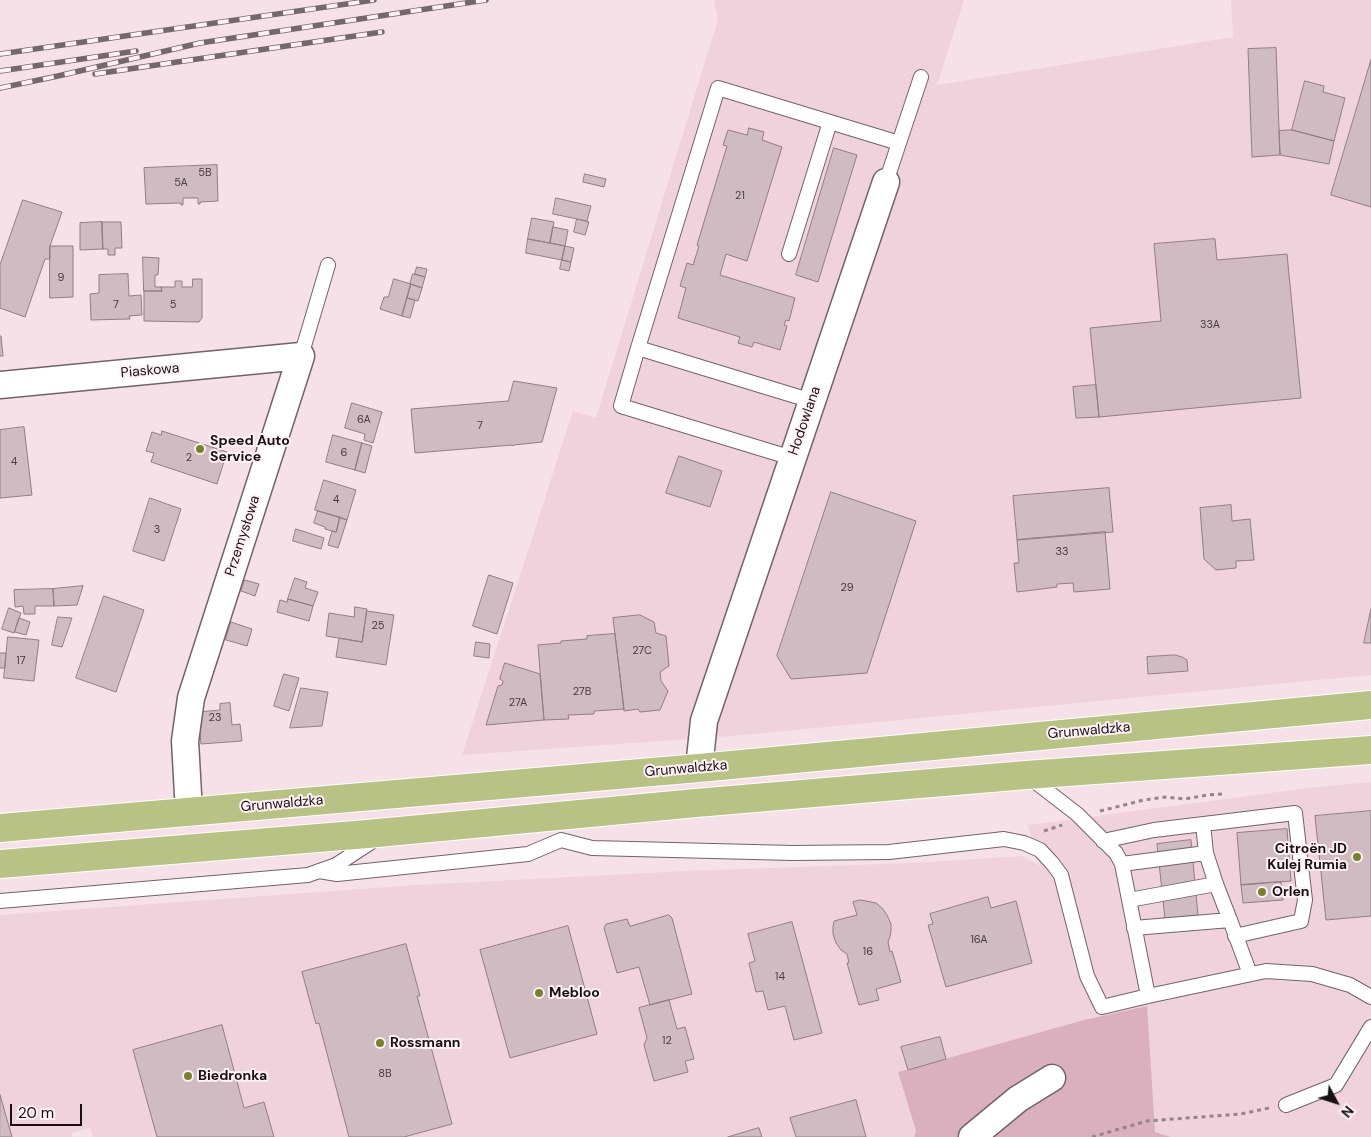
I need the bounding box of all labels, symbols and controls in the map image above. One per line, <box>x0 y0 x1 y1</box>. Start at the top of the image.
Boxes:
house number: 5B <box>198 166 212 180</box>
house number: 5A <box>174 176 188 190</box>
house number: 21 <box>735 189 745 203</box>
house number: 9 <box>58 271 64 285</box>
house number: 7 <box>113 298 119 312</box>
house number: 5 <box>170 298 176 312</box>
house number: 33A <box>1200 318 1220 332</box>
street label: Piaskowa <box>120 360 180 382</box>
street label: Hodowlana <box>785 384 825 458</box>
house number: 6A <box>357 413 371 427</box>
house number: 7 <box>477 419 483 433</box>
place label: Speed Auto Service <box>210 433 290 466</box>
marker: Speed Auto Service <box>194 443 206 455</box>
house number: 6 <box>341 446 347 460</box>
house number: 2 <box>186 451 192 465</box>
house number: 4 <box>11 455 17 469</box>
street label: Przemysłowa <box>222 493 264 579</box>
house number: 4 <box>333 493 339 507</box>
house number: 3 <box>154 523 160 537</box>
house number: 33 <box>1055 545 1069 559</box>
house number: 29 <box>840 581 854 595</box>
house number: 25 <box>371 619 385 633</box>
house number: 27C <box>632 644 652 658</box>
house number: 17 <box>16 654 26 668</box>
house number: 27B <box>573 685 591 699</box>
house number: 27A <box>509 696 527 710</box>
house number: 23 <box>209 711 221 725</box>
street label: Grunwaldzka <box>1047 719 1131 743</box>
street label: Grunwaldzka <box>644 757 728 781</box>
street label: Grunwaldzka <box>240 792 324 816</box>
place label: Citroën JD Kulej Rumia <box>1267 841 1347 874</box>
marker: Citroën JD Kulej Rumia <box>1351 851 1363 863</box>
place label: Orlen <box>1272 884 1310 900</box>
marker: Orlen <box>1256 886 1268 898</box>
house number: 16A <box>970 933 988 947</box>
house number: 16 <box>863 945 873 959</box>
house number: 14 <box>775 970 785 984</box>
place label: Mebloo <box>549 985 600 1001</box>
marker: Mebloo <box>533 987 545 999</box>
house number: 12 <box>662 1034 672 1048</box>
place label: Rossmann <box>390 1035 461 1051</box>
marker: Rossmann <box>374 1037 386 1049</box>
house number: 8B <box>378 1067 392 1081</box>
place label: Biedronka <box>198 1068 267 1084</box>
marker: Biedronka <box>182 1070 194 1082</box>
north arrow <box>1311 1077 1361 1127</box>
scale bar <box>12 1094 85 1126</box>
text: N <box>1337 1102 1358 1121</box>
text: 20 m <box>18 1103 54 1123</box>

